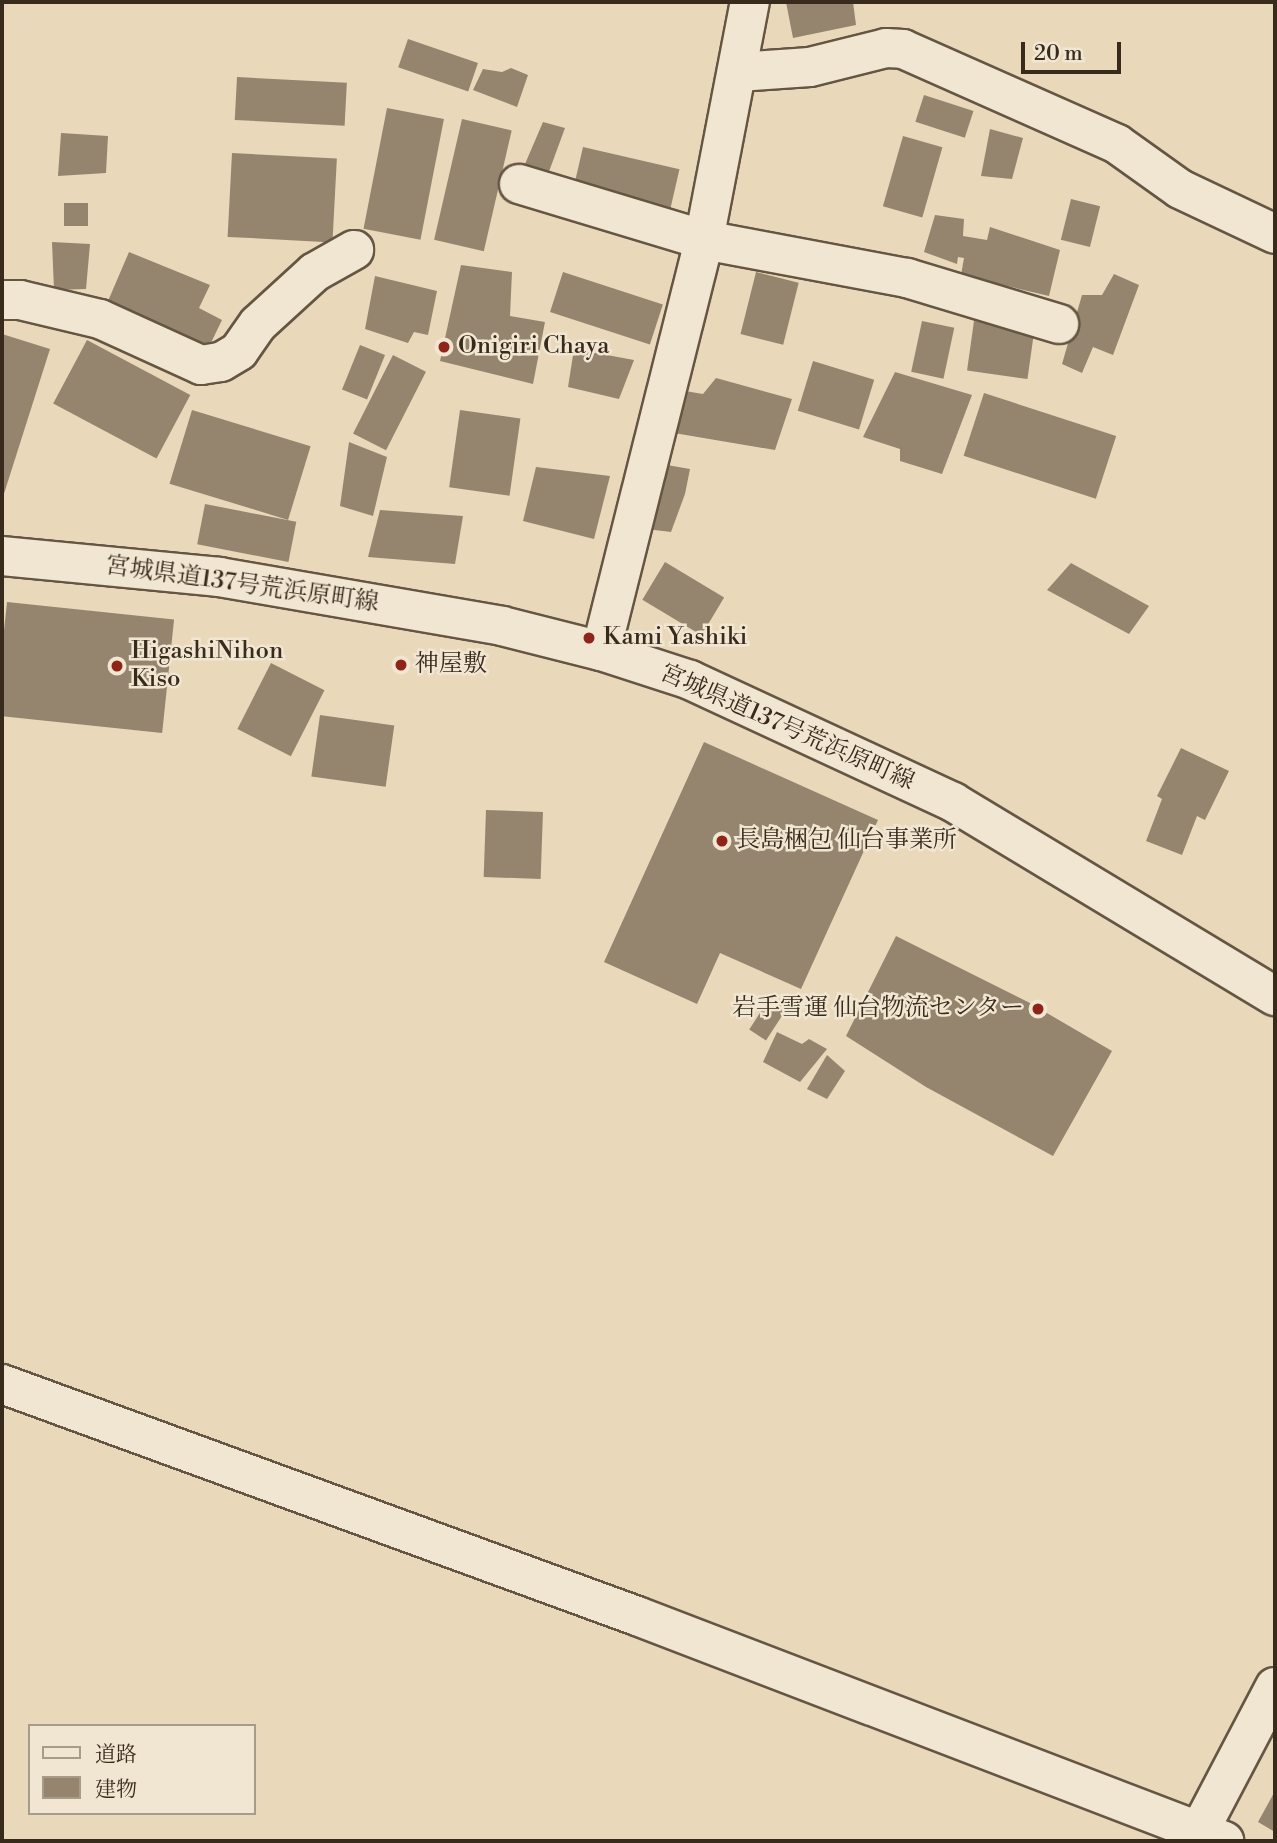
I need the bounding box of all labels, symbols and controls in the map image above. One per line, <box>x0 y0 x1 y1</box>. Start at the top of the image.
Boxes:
scale bar <box>1025 28 1125 72</box>
text: 20 m <box>1034 41 1083 67</box>
place label: Onigiri Chaya <box>458 333 610 361</box>
marker: Onigiri Chaya <box>436 339 452 355</box>
street label: 宮城県道137号荒浜原町線 <box>104 552 380 618</box>
place label: Kami Yashiki <box>603 624 747 652</box>
marker: Kami Yashiki <box>581 630 597 646</box>
place label: HigashiNihon Kiso <box>131 638 283 694</box>
place label: 神屋敷 <box>415 651 487 679</box>
marker: 神屋敷 <box>393 657 409 673</box>
marker: HigashiNihon Kiso <box>109 658 125 674</box>
street label: 宮城県道137号荒浜原町線 <box>655 659 919 797</box>
place label: 長島梱包 仙台事業所 <box>736 827 957 855</box>
marker: 長島梱包 仙台事業所 <box>714 833 730 849</box>
place label: 岩手雪運 仙台物流センター <box>731 995 1024 1023</box>
marker: 岩手雪運 仙台物流センター <box>1030 1001 1046 1017</box>
legend <box>28 1724 256 1815</box>
text: 道路 <box>95 1742 137 1768</box>
text: 建物 <box>95 1777 137 1803</box>

